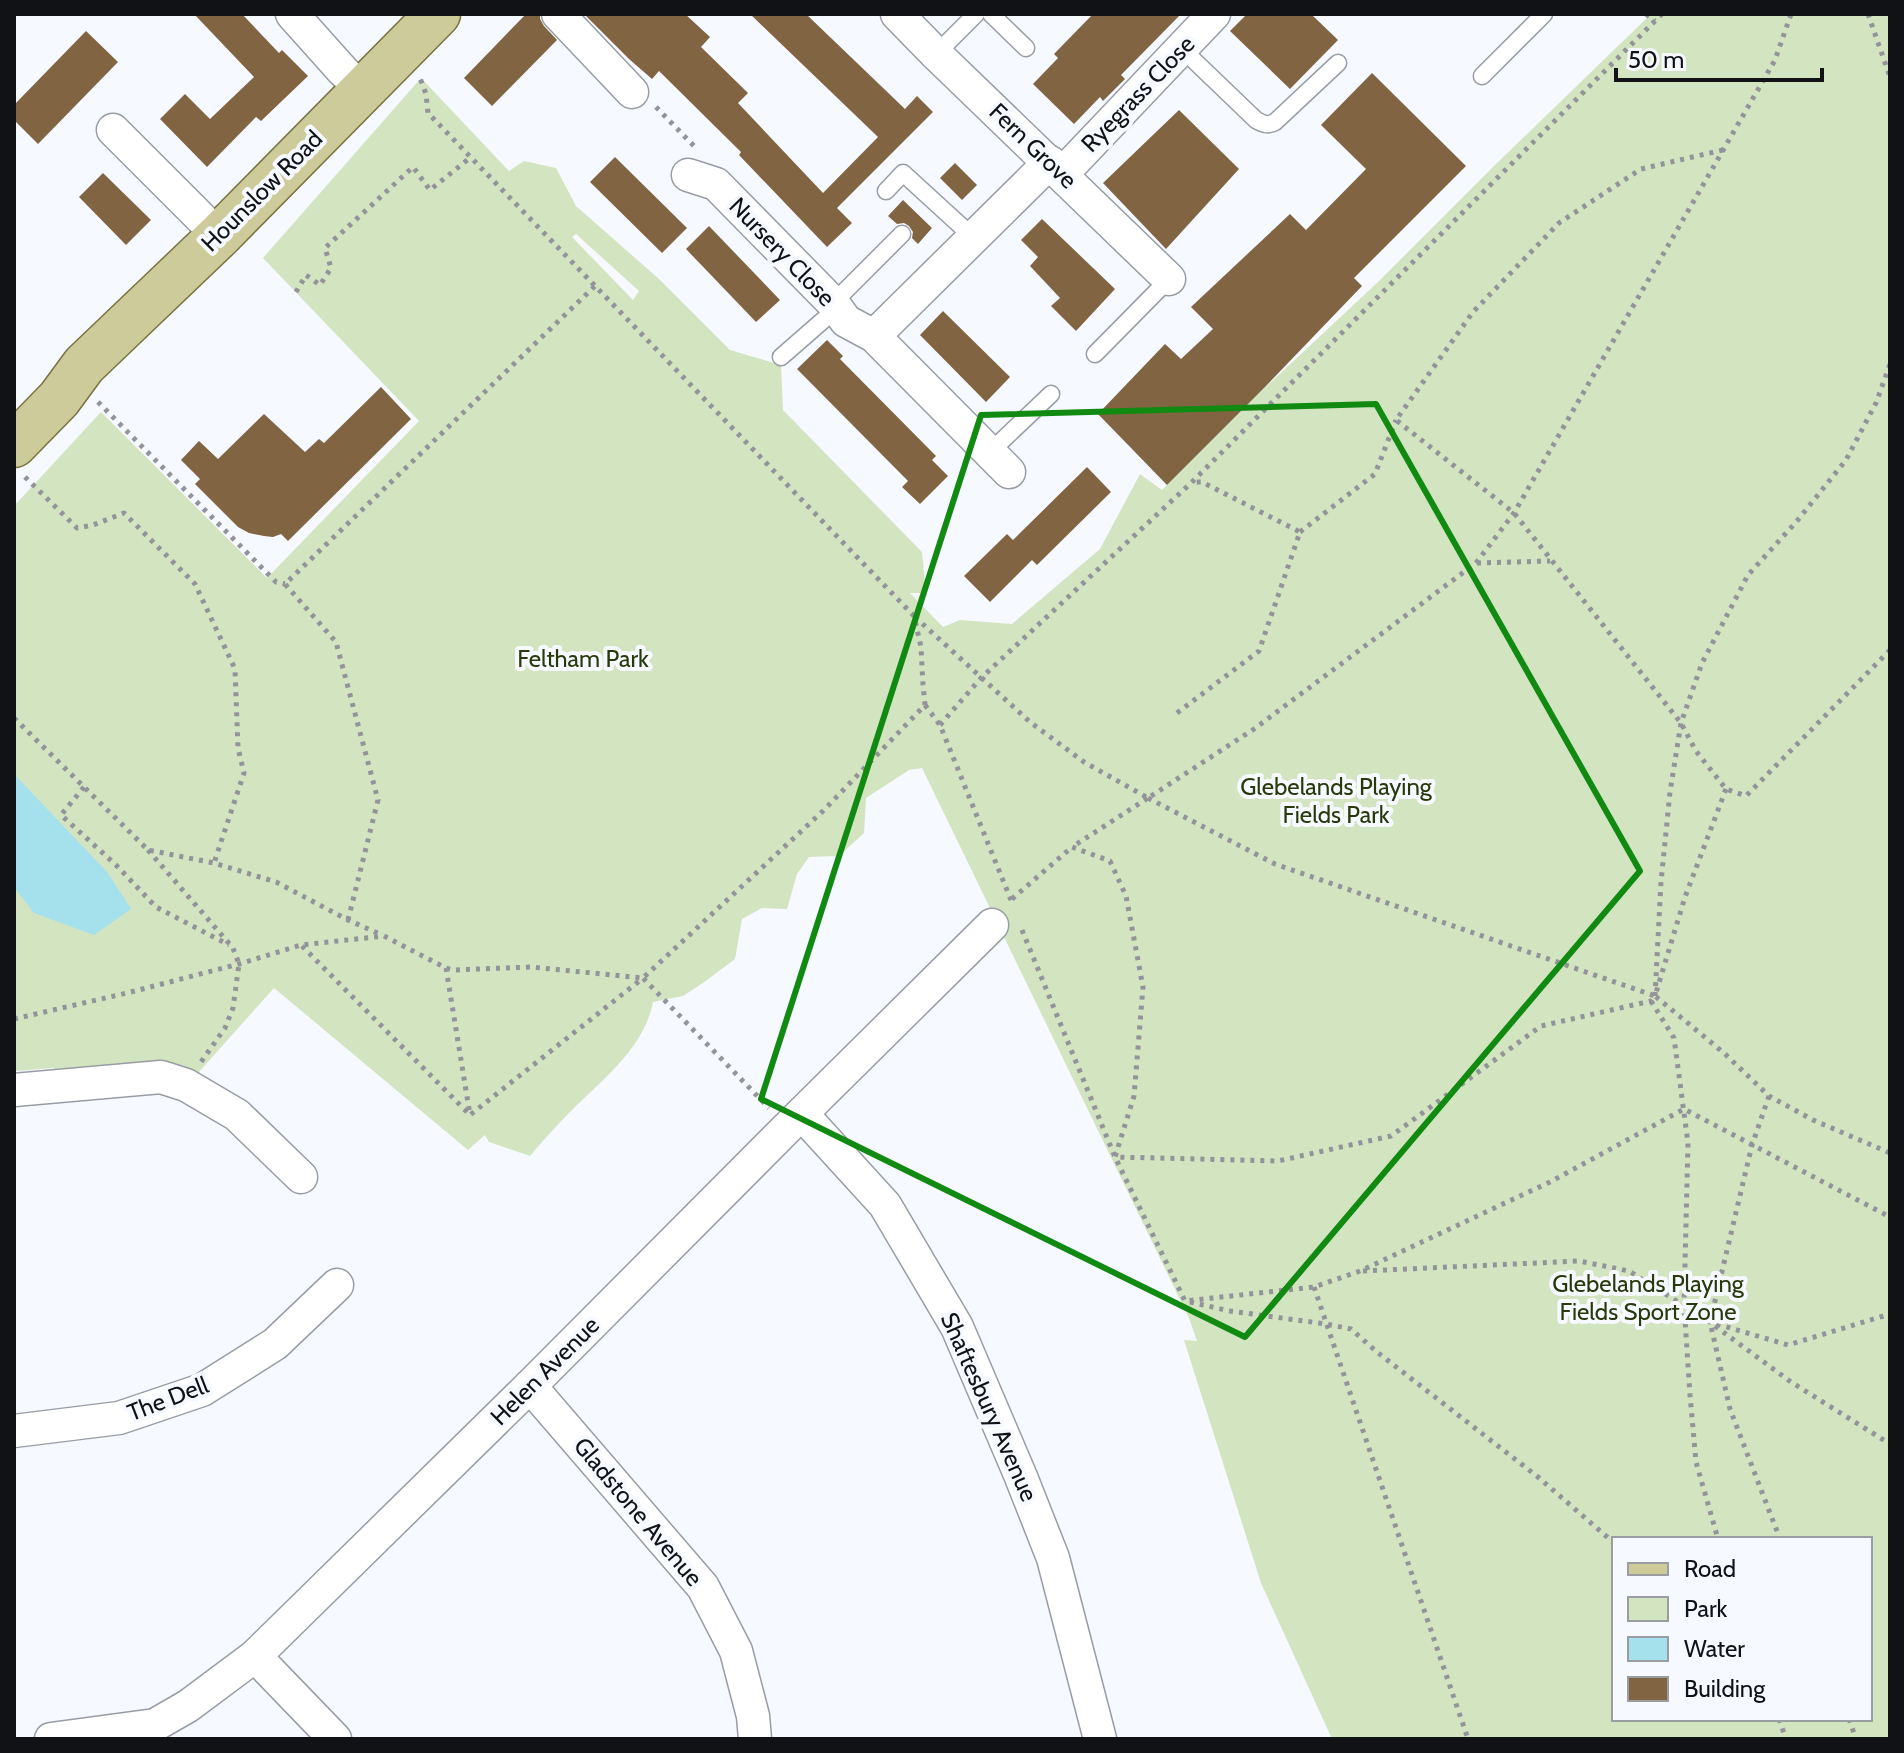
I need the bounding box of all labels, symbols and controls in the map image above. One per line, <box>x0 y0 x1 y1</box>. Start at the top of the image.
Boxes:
street label: Ryegrass Close <box>1075 29 1200 158</box>
scale bar <box>1616 32 1822 82</box>
text: 50 m <box>1628 45 1684 74</box>
street label: Fern Grove <box>984 97 1083 194</box>
street label: Hounslow Road <box>195 124 328 257</box>
street label: Nursery Close <box>723 191 841 312</box>
park label: Feltham Park <box>517 644 649 673</box>
park label: Glebelands Playing Fields Park <box>1240 772 1433 829</box>
park label: Glebelands Playing Fields Sport Zone <box>1552 1269 1745 1326</box>
street label: Shaftesbury Avenue <box>935 1308 1044 1506</box>
street label: Helen Avenue <box>484 1310 605 1431</box>
street label: The Dell <box>123 1370 213 1427</box>
street label: Gladstone Avenue <box>568 1432 709 1592</box>
legend <box>1612 1537 1872 1721</box>
text: Road <box>1684 1554 1736 1583</box>
text: Park <box>1684 1594 1727 1623</box>
text: Water <box>1684 1634 1745 1663</box>
text: Building <box>1684 1674 1766 1703</box>

